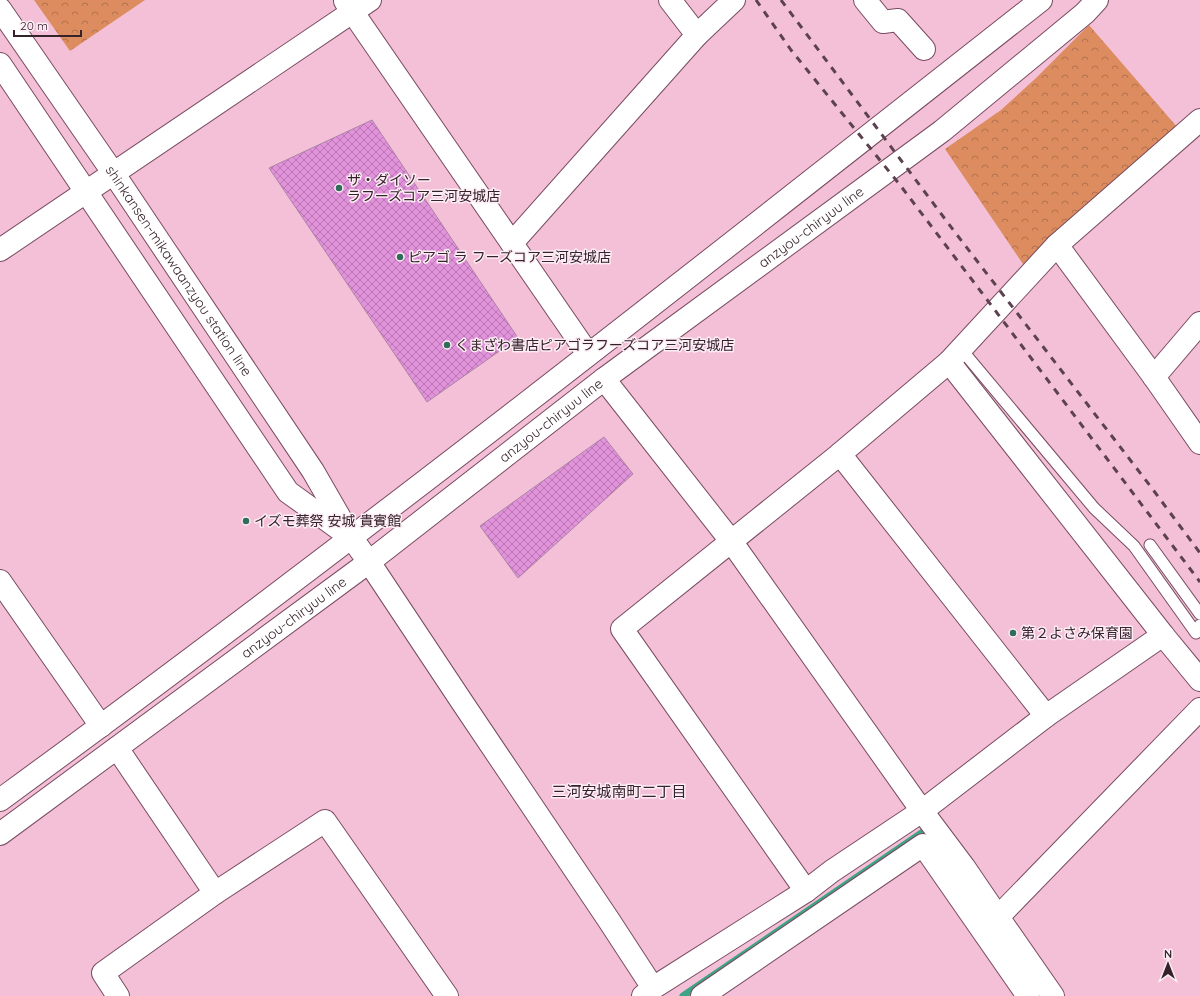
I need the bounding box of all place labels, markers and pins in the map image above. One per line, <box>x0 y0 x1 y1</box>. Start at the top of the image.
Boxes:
place label: ザ・ダイソー ラフーズコア三河安城店 <box>347 171 500 205</box>
marker: ザ・ダイソー ラフーズコア三河安城店 <box>334 183 344 193</box>
place label: ピアゴ ラ フーズコア三河安城店 <box>408 248 611 266</box>
marker: ピアゴ ラ フーズコア三河安城店 <box>395 252 405 262</box>
place label: くまざわ書店ピアゴラフーズコア三河安城店 <box>455 336 734 354</box>
marker: くまざわ書店ピアゴラフーズコア三河安城店 <box>442 340 452 350</box>
place label: イズモ葬祭 安城 貴賓館 <box>254 512 401 530</box>
marker: イズモ葬祭 安城 貴賓館 <box>241 516 251 526</box>
place label: 第２よさみ保育園 <box>1021 624 1133 642</box>
marker: 第２よさみ保育園 <box>1008 628 1018 638</box>

